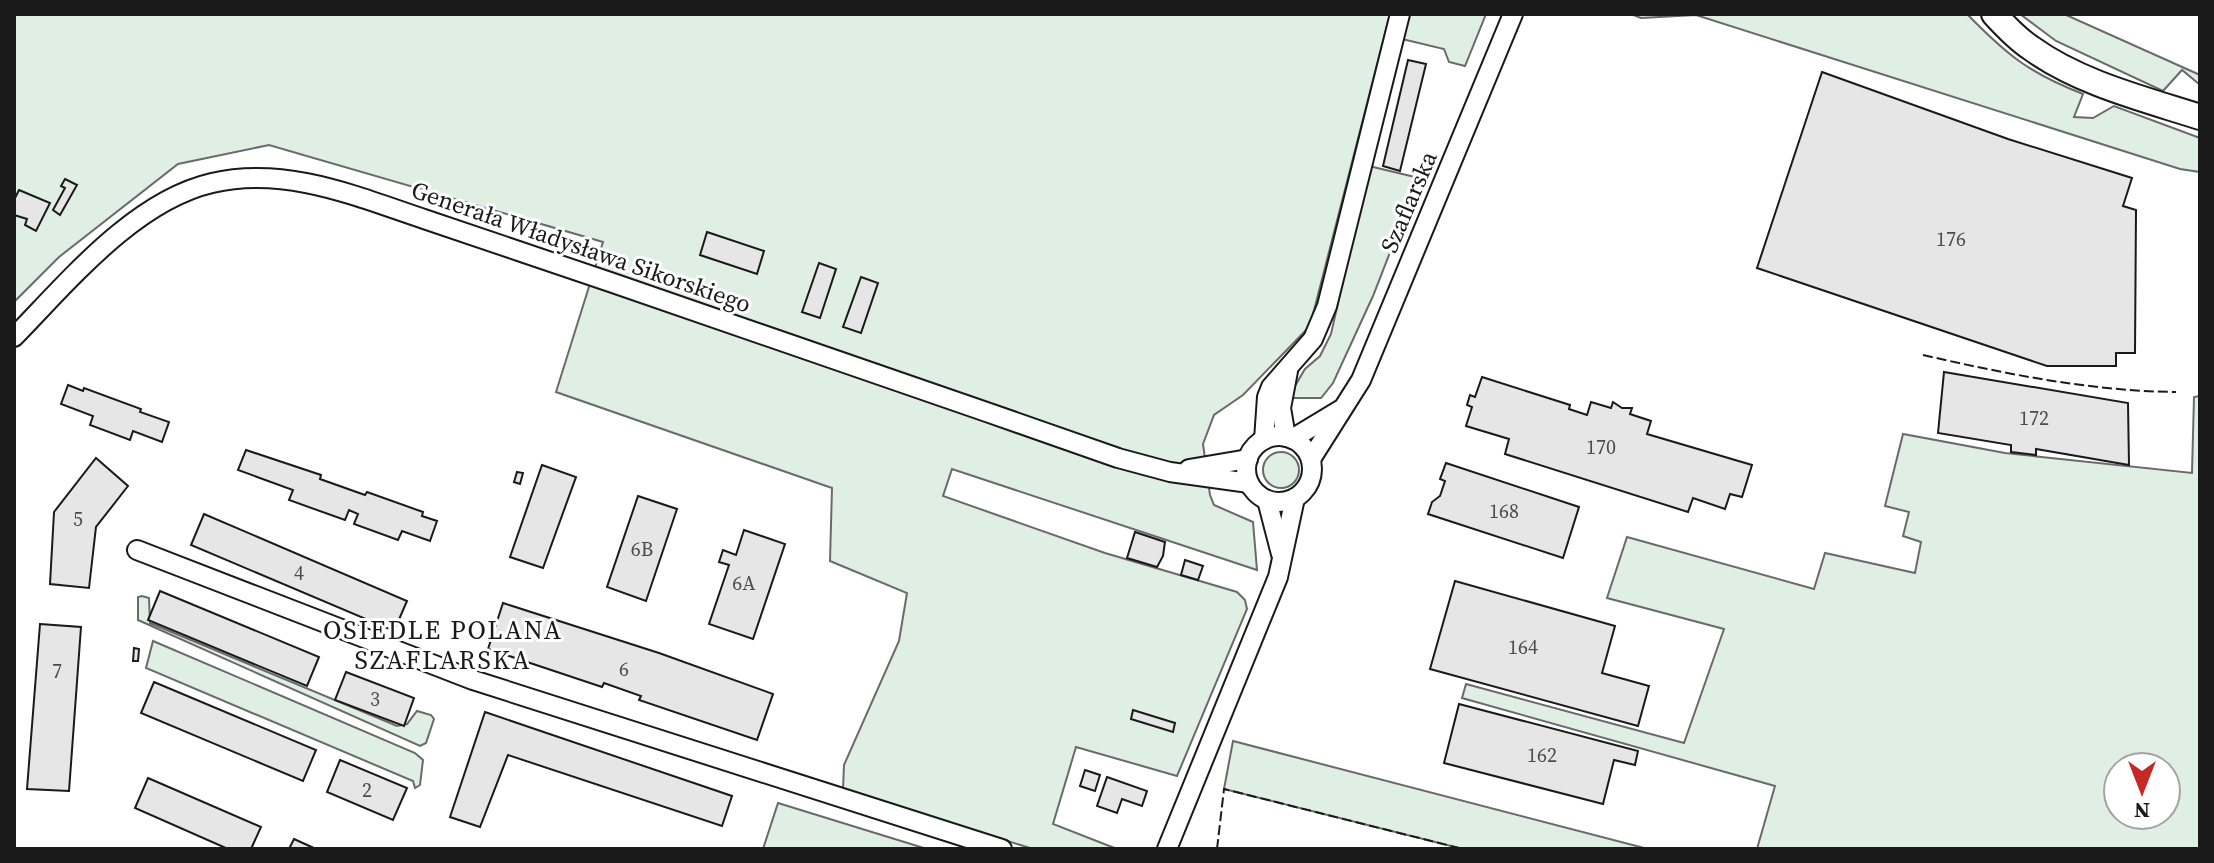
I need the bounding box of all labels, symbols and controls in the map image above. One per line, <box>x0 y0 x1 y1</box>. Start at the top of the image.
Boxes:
street label: Szaflarska <box>1372 145 1445 258</box>
street label: Generała Władysława Sikorskiego <box>407 173 755 320</box>
house number: 176 <box>1936 225 1966 253</box>
house number: 172 <box>2019 404 2049 432</box>
house number: 170 <box>1586 433 1616 461</box>
house number: 168 <box>1489 497 1519 525</box>
house number: 5 <box>73 505 83 533</box>
house number: 6B <box>631 535 653 563</box>
house number: 4 <box>294 559 304 587</box>
house number: 6A <box>732 569 756 597</box>
district label: OSIEDLE POLANA SZAFLARSKA <box>323 612 563 678</box>
house number: 164 <box>1508 633 1538 661</box>
house number: 6 <box>619 655 629 683</box>
house number: 7 <box>52 657 62 685</box>
house number: 3 <box>370 685 380 713</box>
house number: 162 <box>1527 741 1557 769</box>
north arrow <box>2102 751 2182 831</box>
house number: 2 <box>362 776 372 804</box>
text: N <box>2134 796 2150 826</box>

